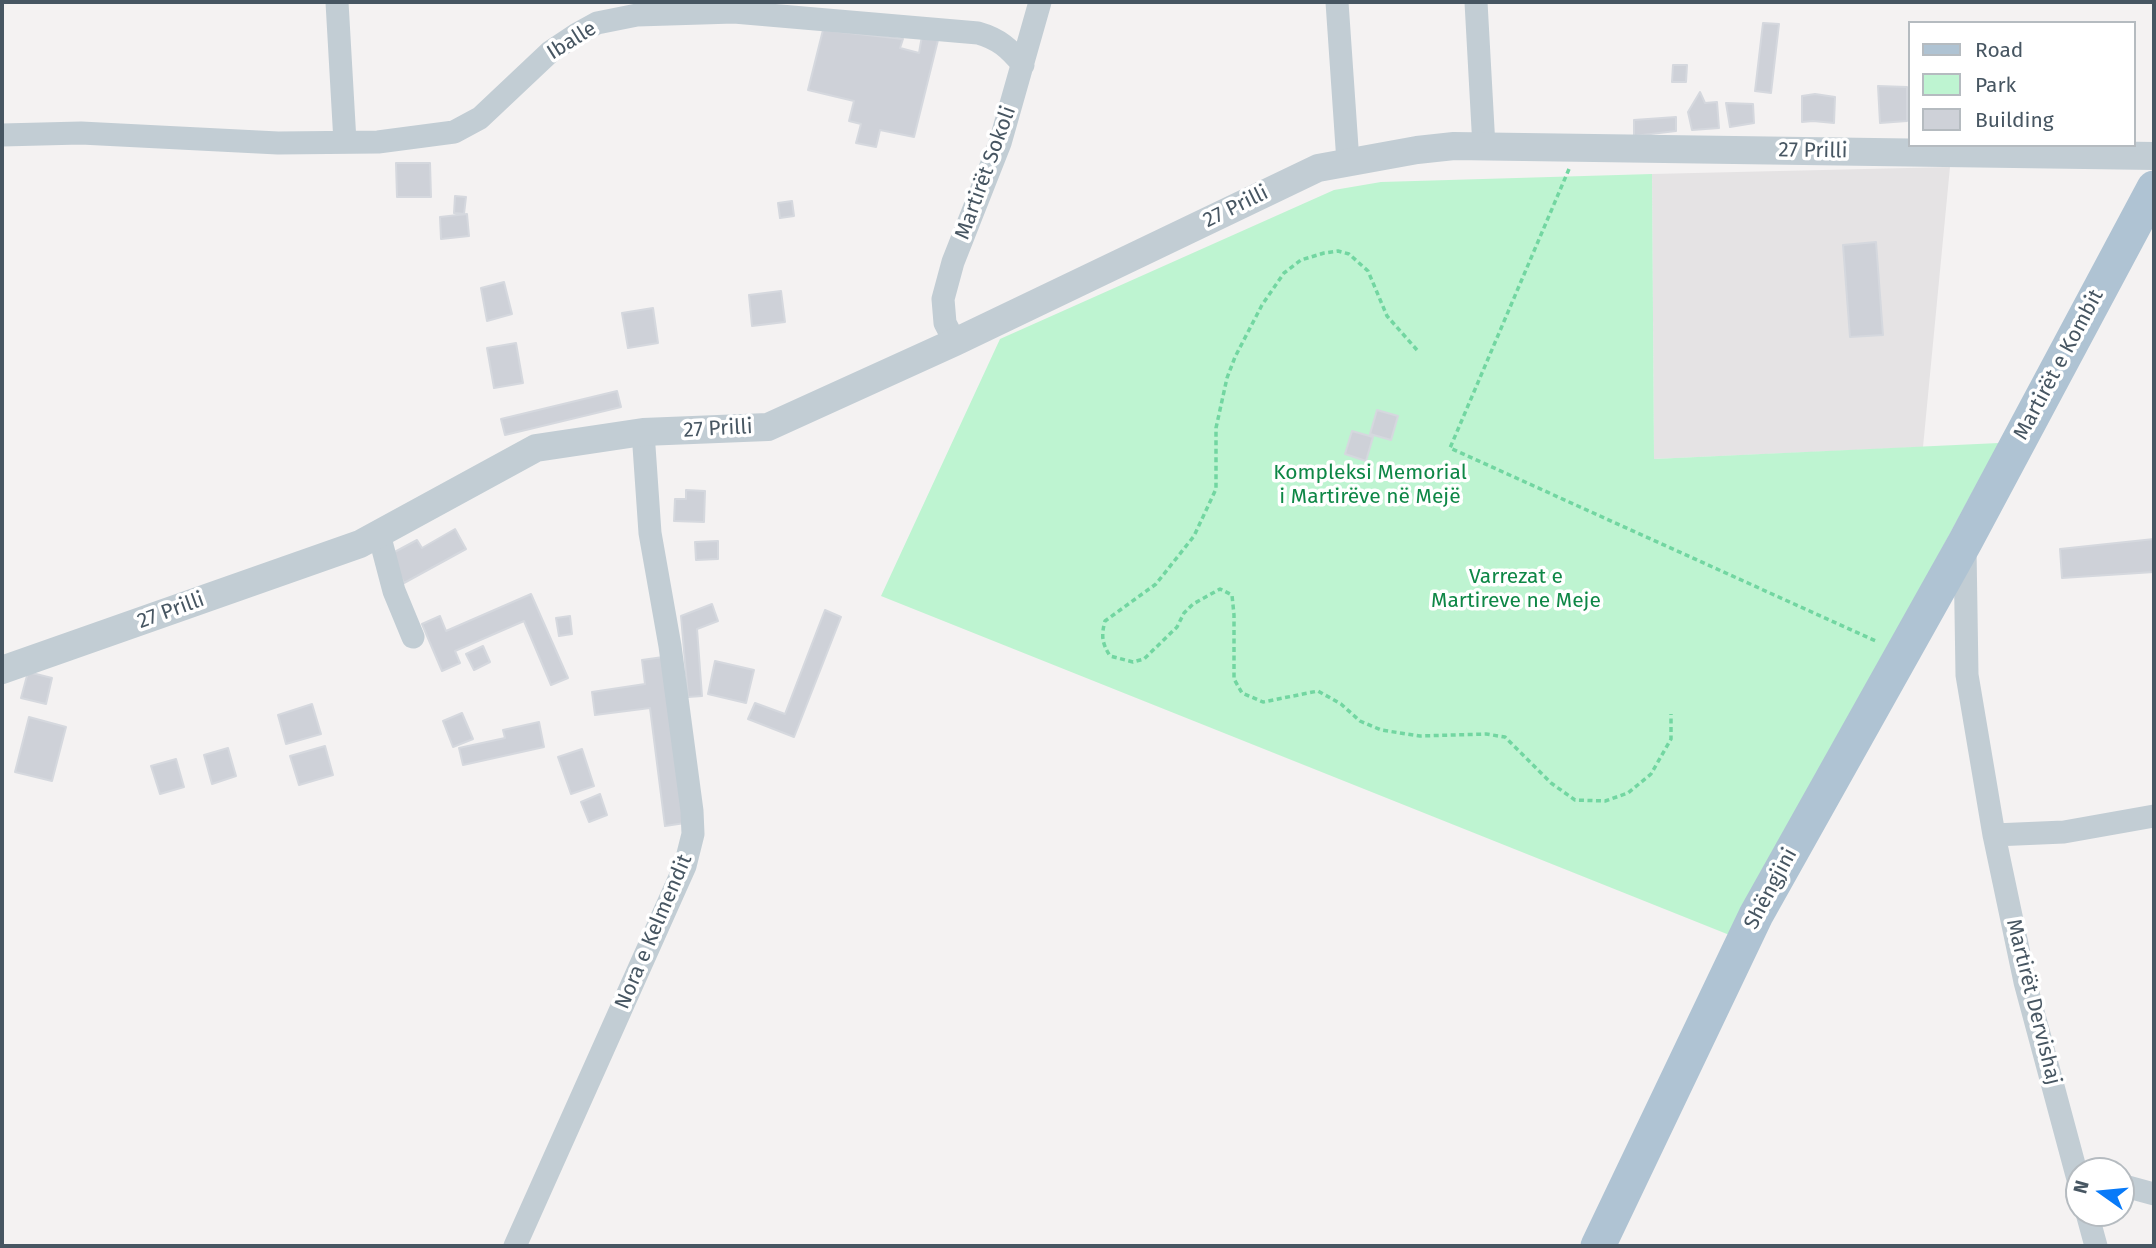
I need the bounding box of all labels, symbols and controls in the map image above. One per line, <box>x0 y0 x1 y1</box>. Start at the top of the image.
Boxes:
street label: Iballe <box>543 16 601 66</box>
legend <box>1908 21 2135 147</box>
text: Road <box>1975 37 2023 63</box>
text: Park <box>1975 72 2016 98</box>
street label: Martirët Sokoli <box>950 103 1022 243</box>
text: Building <box>1975 107 2054 133</box>
street label: 27 Prilli <box>1778 138 1848 164</box>
street label: 27 Prilli <box>1199 181 1273 233</box>
street label: Martirët e Kombit <box>2009 285 2109 445</box>
street label: 27 Prilli <box>683 415 753 443</box>
park label: Kompleksi Memorial i Martirëve në Mejë <box>1273 460 1467 510</box>
park label: Varrezat e Martireve ne Meje <box>1431 564 1601 614</box>
street label: 27 Prilli <box>134 587 208 635</box>
street label: Shëngjini <box>1739 844 1803 934</box>
street label: Nora e Kelmendit <box>610 851 698 1013</box>
street label: Martirët Dervishaj <box>2000 916 2066 1088</box>
north arrow <box>2065 1157 2135 1227</box>
text: N <box>2068 1178 2094 1196</box>

